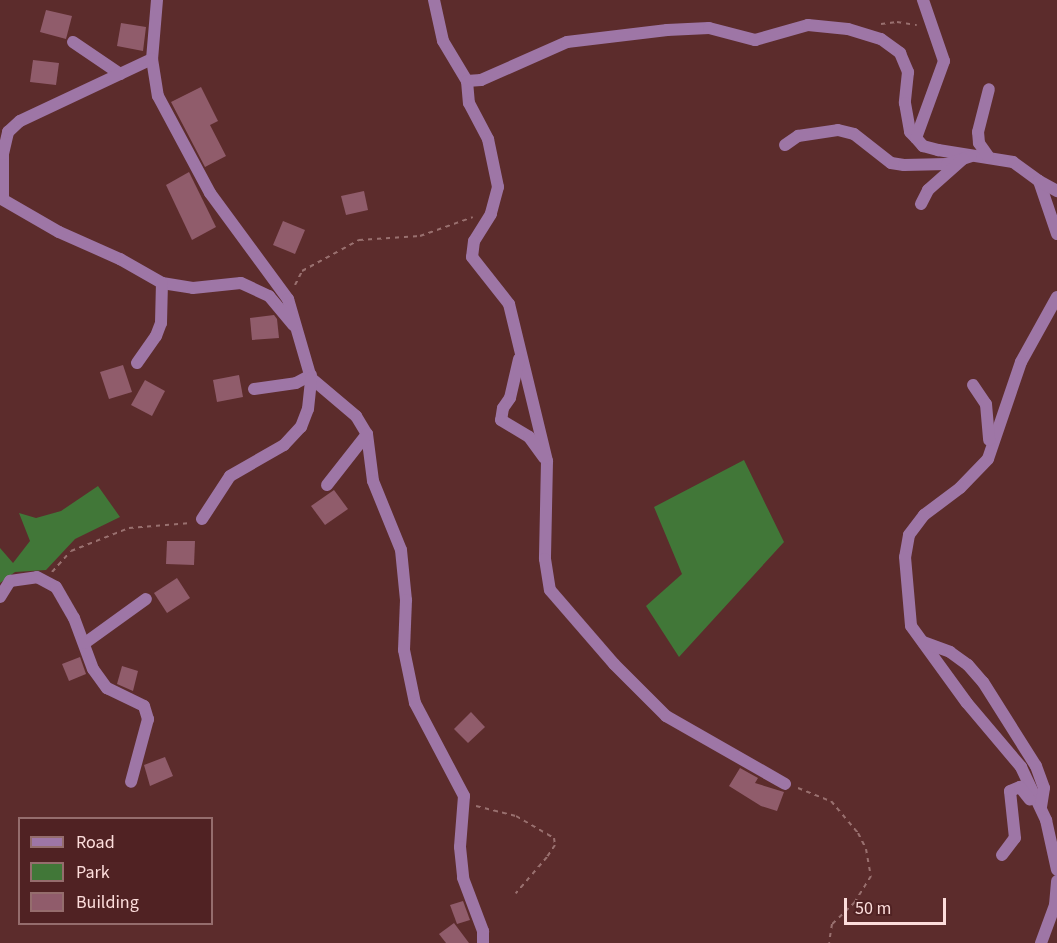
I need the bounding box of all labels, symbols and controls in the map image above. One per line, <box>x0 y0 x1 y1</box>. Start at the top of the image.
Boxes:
legend <box>18 817 213 925</box>
text: Road <box>76 830 115 855</box>
text: Park <box>76 860 110 885</box>
scale bar <box>847 886 949 924</box>
text: Building <box>76 890 139 915</box>
text: 50 m <box>855 896 891 921</box>

